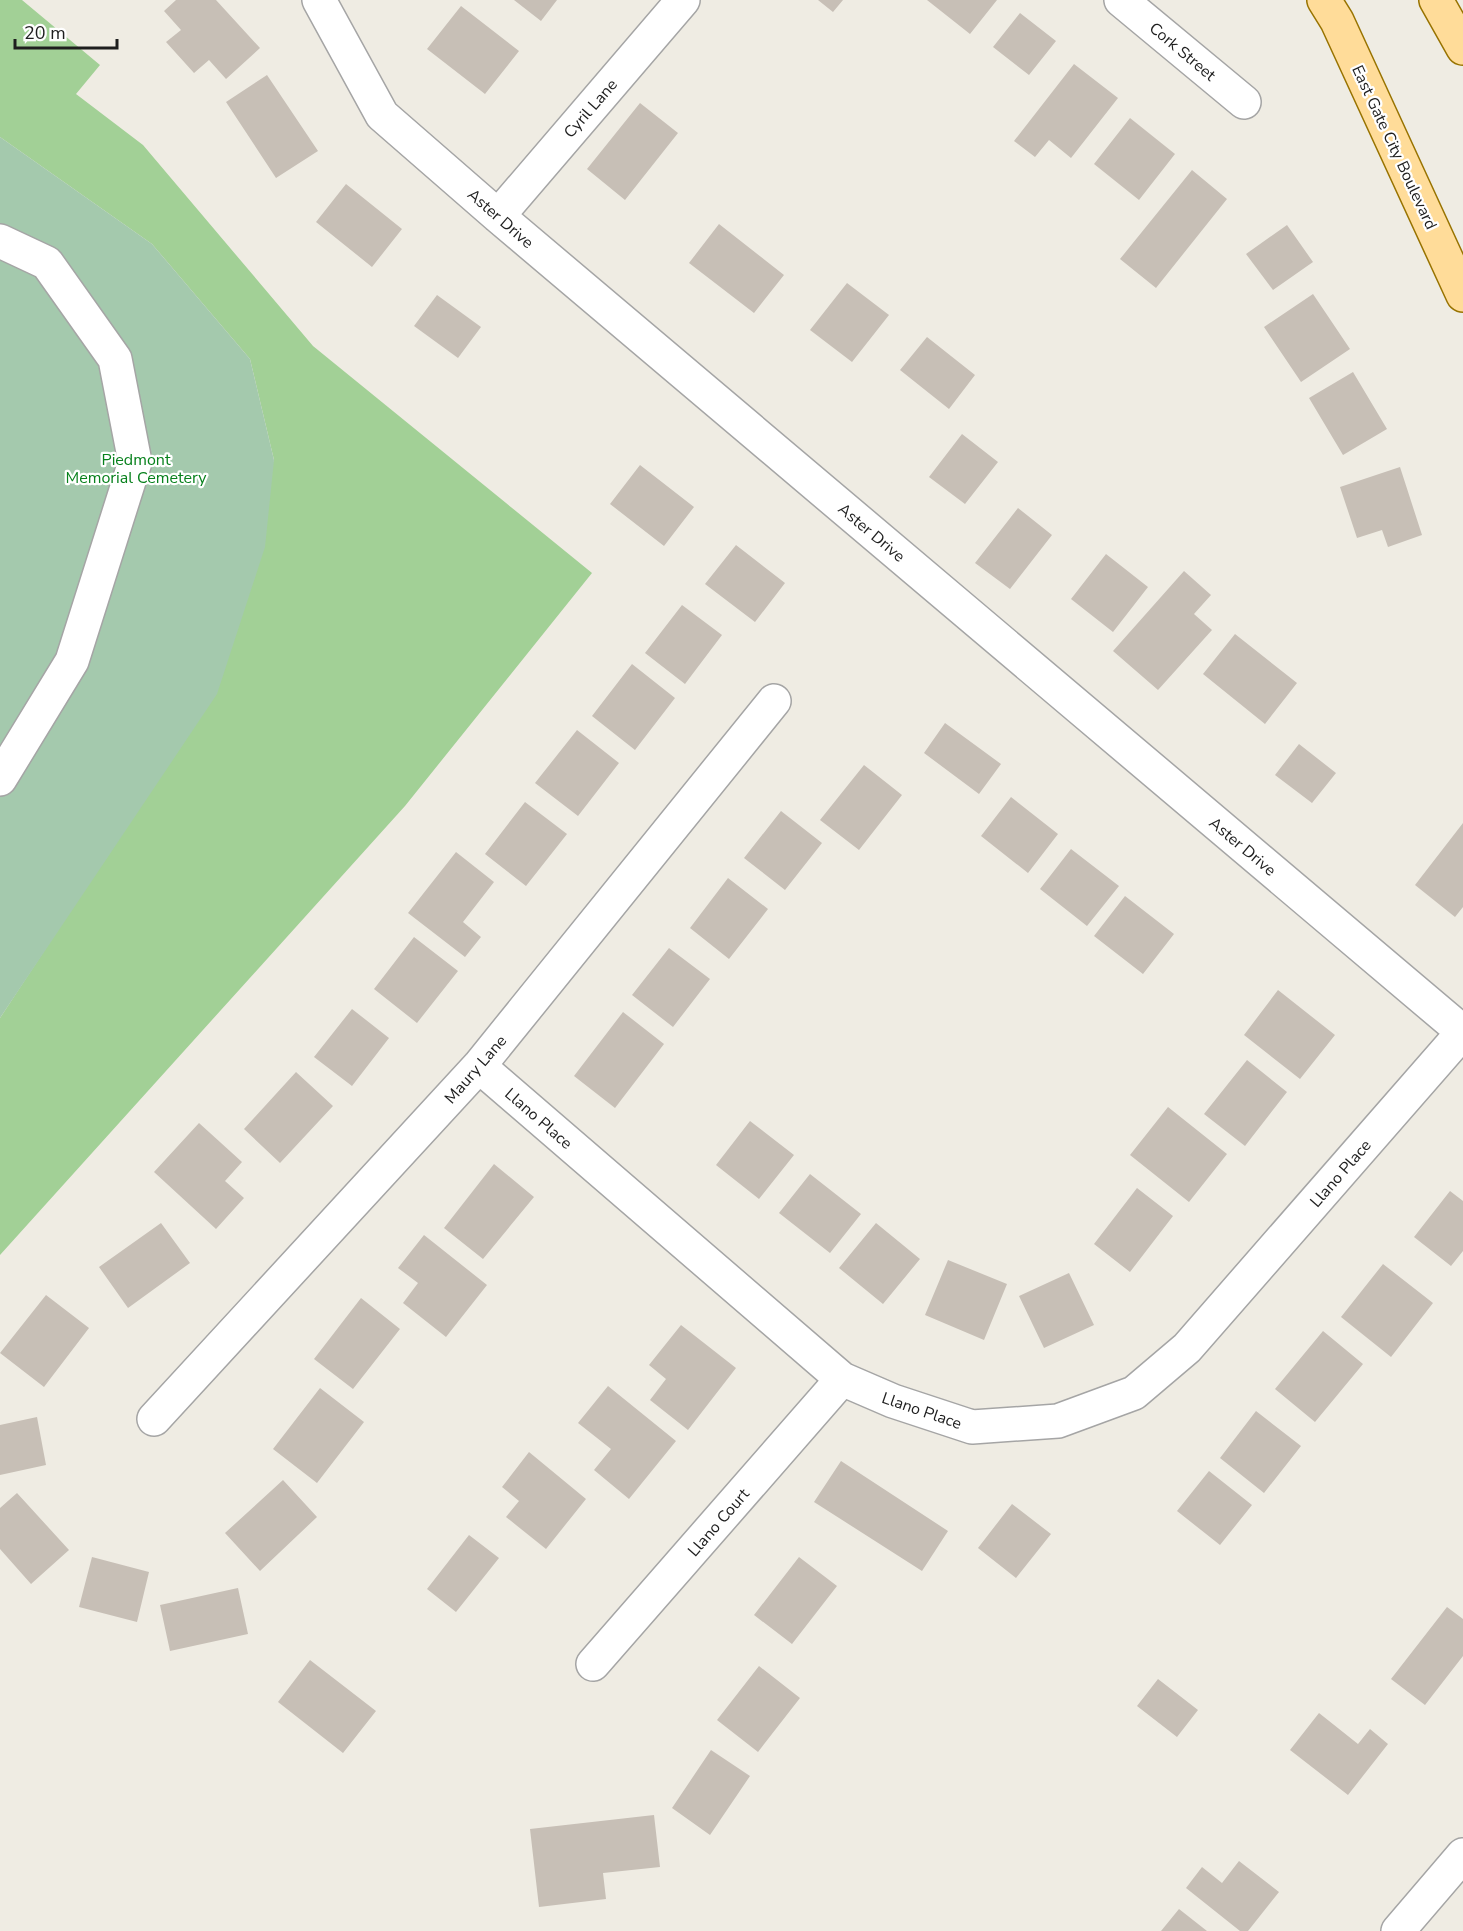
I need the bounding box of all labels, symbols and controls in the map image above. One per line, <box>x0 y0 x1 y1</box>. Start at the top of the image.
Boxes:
scale bar <box>15 12 117 50</box>
street label: Cork Street <box>1144 17 1221 86</box>
text: 20 m <box>24 21 66 45</box>
street label: East Gate City Boulevard <box>1346 62 1442 233</box>
street label: Cyril Lane <box>559 74 623 143</box>
street label: Aster Drive <box>463 184 538 254</box>
park label: Piedmont Memorial Cemetery <box>66 449 207 489</box>
street label: Aster Drive <box>833 498 909 567</box>
street label: Aster Drive <box>1204 812 1280 881</box>
street label: Maury Lane <box>440 1031 512 1109</box>
street label: Llano Place <box>500 1083 577 1154</box>
street label: Llano Place <box>1305 1135 1376 1212</box>
street label: Llano Place <box>879 1387 965 1435</box>
street label: Llano Court <box>683 1484 755 1562</box>

